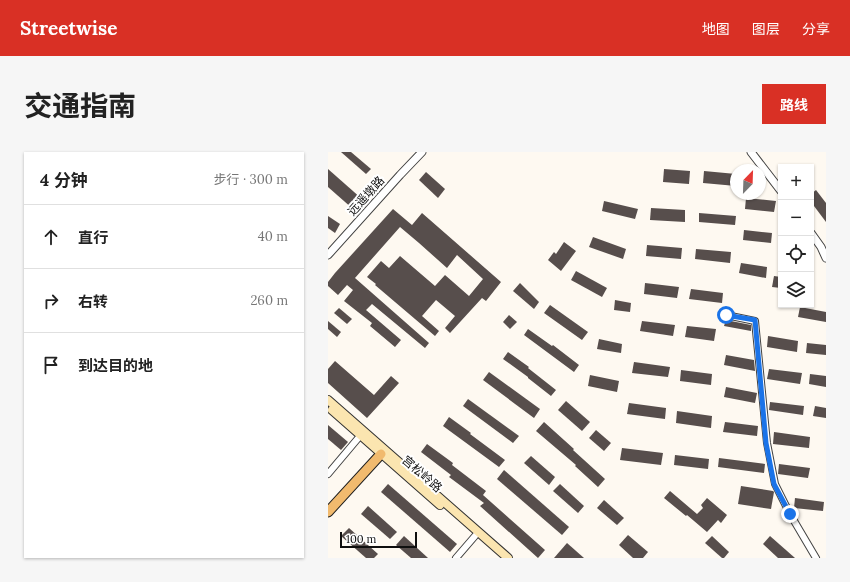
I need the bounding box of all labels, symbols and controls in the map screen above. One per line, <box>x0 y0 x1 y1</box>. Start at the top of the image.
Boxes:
text: Streetwise <box>20 16 117 40</box>
text: 地图 <box>702 20 730 38</box>
text: 图层 <box>752 20 780 38</box>
text: 分享 <box>802 20 830 38</box>
button: 路线 <box>762 84 826 124</box>
text: 交通指南 <box>24 88 136 124</box>
north arrow <box>730 164 766 200</box>
map controls <box>778 164 814 308</box>
button: + <box>778 164 814 200</box>
text: 4 分钟 <box>40 169 88 191</box>
text: 步行 · 300 m <box>213 171 288 188</box>
street label: 远遥墩路 <box>344 173 387 219</box>
button: − <box>778 200 814 236</box>
icon: ahead <box>40 226 62 248</box>
text: 直行 <box>78 228 108 247</box>
text: 40 m <box>258 228 288 245</box>
button: locate <box>778 236 814 272</box>
button: layers <box>778 272 814 308</box>
icon: right <box>40 290 62 312</box>
text: 右转 <box>78 292 108 311</box>
text: 260 m <box>250 292 288 309</box>
route start <box>717 306 735 324</box>
icon: arrive <box>40 354 62 376</box>
text: 到达目的地 <box>78 356 153 375</box>
street label: 宫松岭路 <box>399 452 445 495</box>
route end <box>781 505 799 523</box>
scale bar <box>340 530 417 549</box>
text: 100 m <box>346 532 376 546</box>

